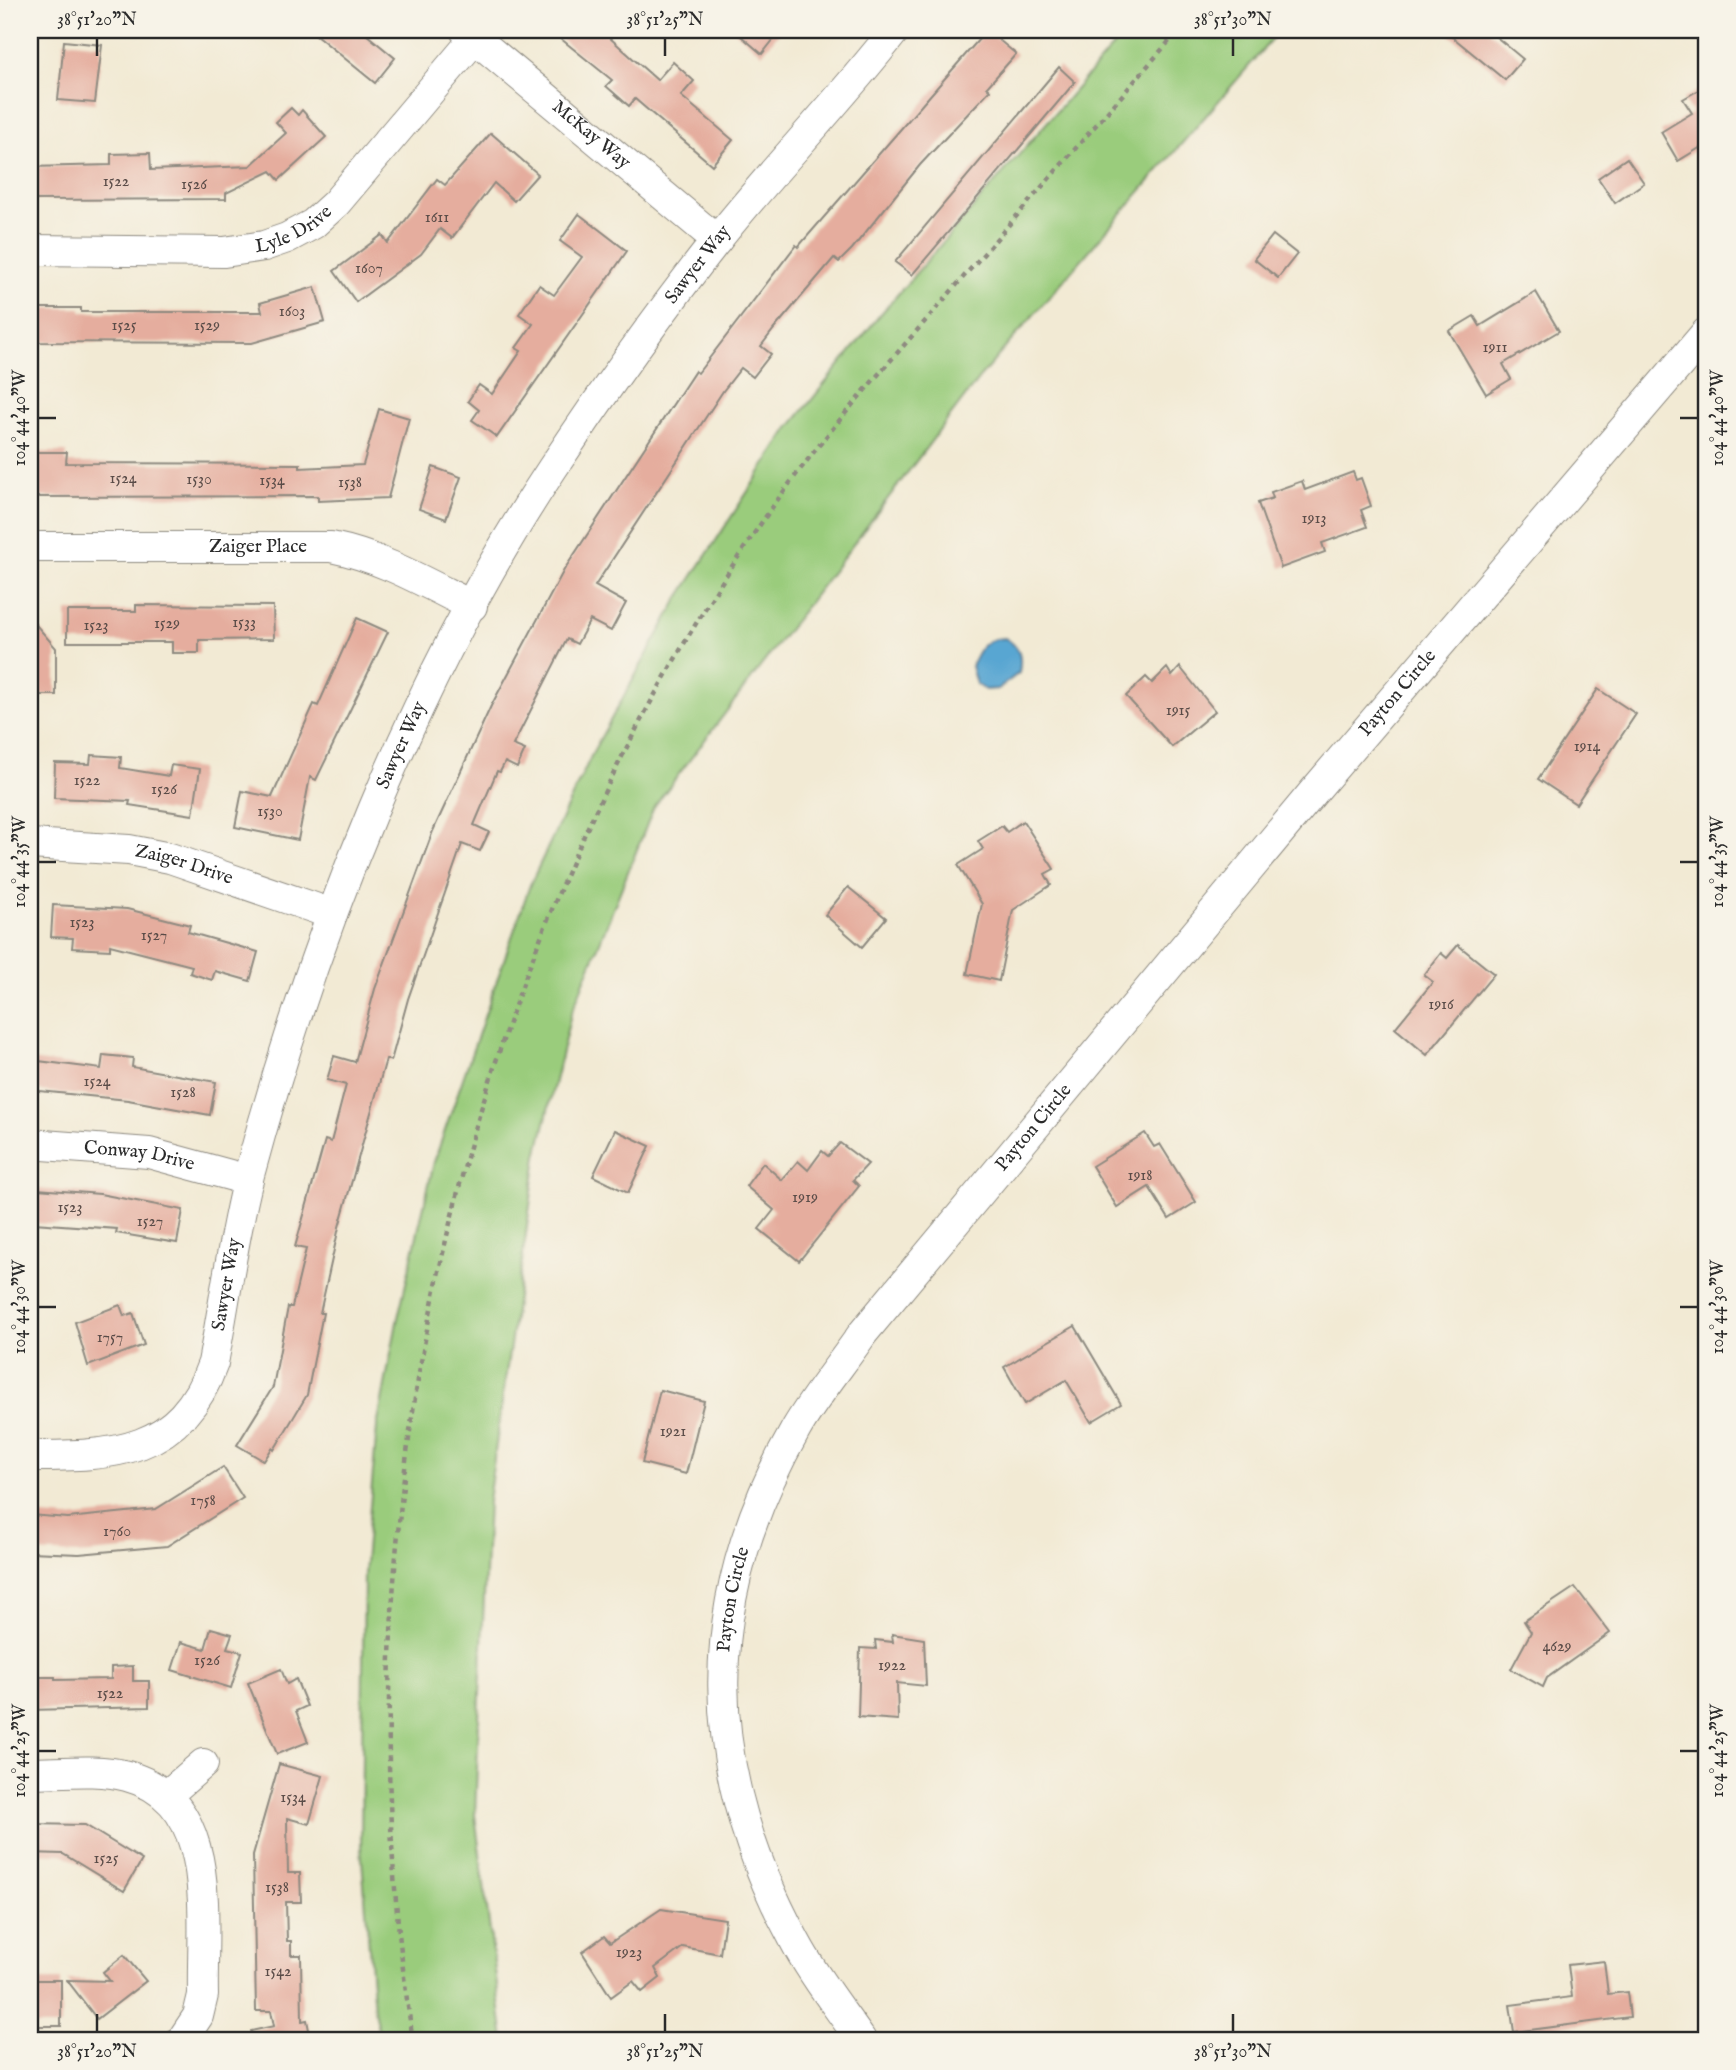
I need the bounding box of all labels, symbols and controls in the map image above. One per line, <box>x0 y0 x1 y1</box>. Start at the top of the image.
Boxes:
text: 38°51'20"N <box>57 9 137 32</box>
text: 38°51'25"N <box>626 9 704 32</box>
text: 38°51'30"N <box>1194 9 1272 32</box>
street label: McKay Way <box>547 95 636 175</box>
house number: 1522 <box>103 172 129 192</box>
house number: 1526 <box>181 175 207 195</box>
street label: Lyle Drive <box>254 200 338 259</box>
house number: 1611 <box>425 208 449 228</box>
street label: Sawyer Way <box>660 220 736 309</box>
house number: 1607 <box>355 259 383 279</box>
house number: 1603 <box>279 302 305 322</box>
house number: 1525 <box>112 316 137 336</box>
house number: 1529 <box>194 316 220 336</box>
house number: 1911 <box>1483 338 1507 358</box>
text: 104°44'40"W <box>9 369 32 466</box>
text: 104°44'40"W <box>1707 369 1730 466</box>
house number: 1524 <box>109 469 137 489</box>
house number: 1530 <box>186 470 212 490</box>
house number: 1534 <box>259 471 285 491</box>
house number: 1538 <box>338 473 362 493</box>
house number: 1913 <box>1302 509 1326 529</box>
street label: Zaiger Place <box>209 535 307 559</box>
house number: 1533 <box>232 613 256 633</box>
house number: 1529 <box>154 614 180 634</box>
house number: 1523 <box>83 616 109 636</box>
street label: Payton Circle <box>1354 645 1442 742</box>
street label: Sawyer Way <box>371 697 432 793</box>
house number: 1915 <box>1166 701 1191 721</box>
house number: 1914 <box>1574 737 1601 757</box>
house number: 1522 <box>74 771 100 791</box>
house number: 1526 <box>151 780 177 800</box>
house number: 1530 <box>257 802 283 822</box>
text: 104°44'35"W <box>9 815 32 908</box>
text: 104°44'35"W <box>1707 815 1730 908</box>
street label: Zaiger Drive <box>133 839 236 891</box>
house number: 1523 <box>69 913 95 933</box>
house number: 1527 <box>141 926 167 946</box>
house number: 1916 <box>1428 995 1454 1015</box>
house number: 1524 <box>83 1072 111 1092</box>
street label: Payton Circle <box>990 1079 1077 1177</box>
house number: 1528 <box>170 1083 196 1103</box>
street label: Conway Drive <box>83 1136 197 1177</box>
house number: 1918 <box>1127 1166 1153 1186</box>
house number: 1919 <box>792 1188 818 1208</box>
house number: 1523 <box>57 1198 83 1218</box>
house number: 1527 <box>137 1212 163 1232</box>
street label: Sawyer Way <box>207 1235 247 1333</box>
text: 104°44'30"W <box>9 1259 32 1354</box>
text: 104°44'30"W <box>1707 1259 1730 1354</box>
house number: 1757 <box>97 1328 123 1348</box>
house number: 1921 <box>660 1422 686 1442</box>
house number: 1758 <box>190 1491 216 1511</box>
house number: 1760 <box>103 1522 131 1542</box>
street label: Payton Circle <box>712 1544 756 1653</box>
house number: 4629 <box>1542 1637 1572 1657</box>
house number: 1526 <box>194 1651 220 1671</box>
house number: 1922 <box>878 1656 906 1676</box>
house number: 1522 <box>97 1684 123 1704</box>
text: 104°44'25"W <box>9 1703 32 1798</box>
text: 104°44'25"W <box>1707 1703 1730 1798</box>
house number: 1534 <box>280 1788 306 1808</box>
house number: 1525 <box>94 1849 119 1869</box>
house number: 1538 <box>265 1878 289 1898</box>
house number: 1923 <box>616 1943 642 1963</box>
house number: 1542 <box>264 1962 292 1982</box>
text: 38°51'20"N <box>57 2041 137 2064</box>
text: 38°51'25"N <box>626 2041 704 2064</box>
text: 38°51'30"N <box>1194 2041 1272 2064</box>

